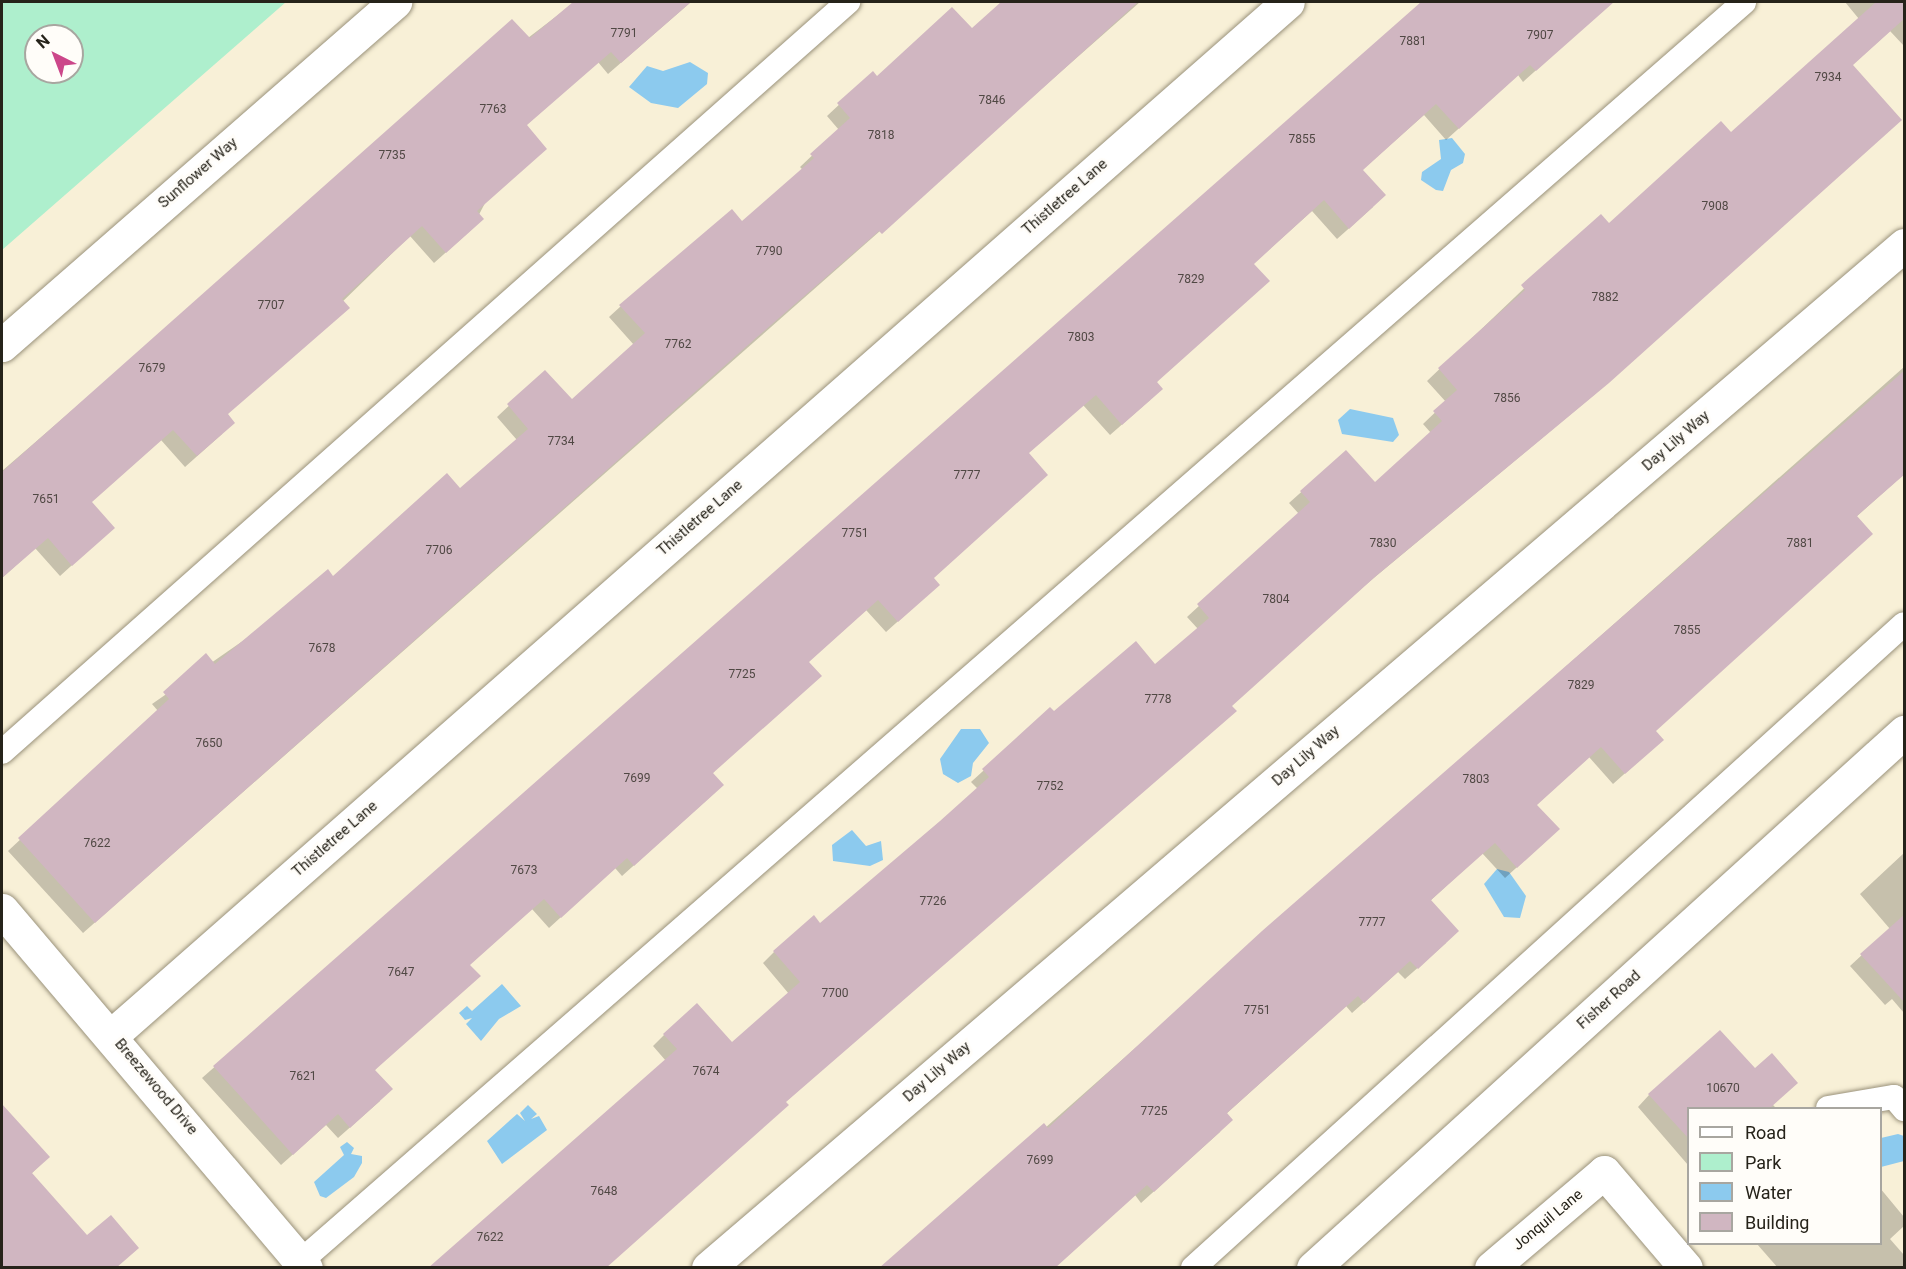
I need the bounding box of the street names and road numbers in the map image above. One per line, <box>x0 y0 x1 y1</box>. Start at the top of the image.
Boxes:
street label: Sunflower Way <box>155 134 241 212</box>
street label: Thistletree Lane <box>1019 155 1111 239</box>
street label: Day Lily Way <box>1639 407 1713 475</box>
street label: Thistletree Lane <box>654 476 746 560</box>
street label: Day Lily Way <box>1269 722 1343 790</box>
street label: Thistletree Lane <box>289 797 381 881</box>
street label: Fisher Road <box>1574 967 1644 1033</box>
street label: Breezewood Drive <box>111 1035 201 1139</box>
street label: Day Lily Way <box>900 1038 974 1106</box>
street label: Jonquil Lane <box>1510 1186 1586 1254</box>

